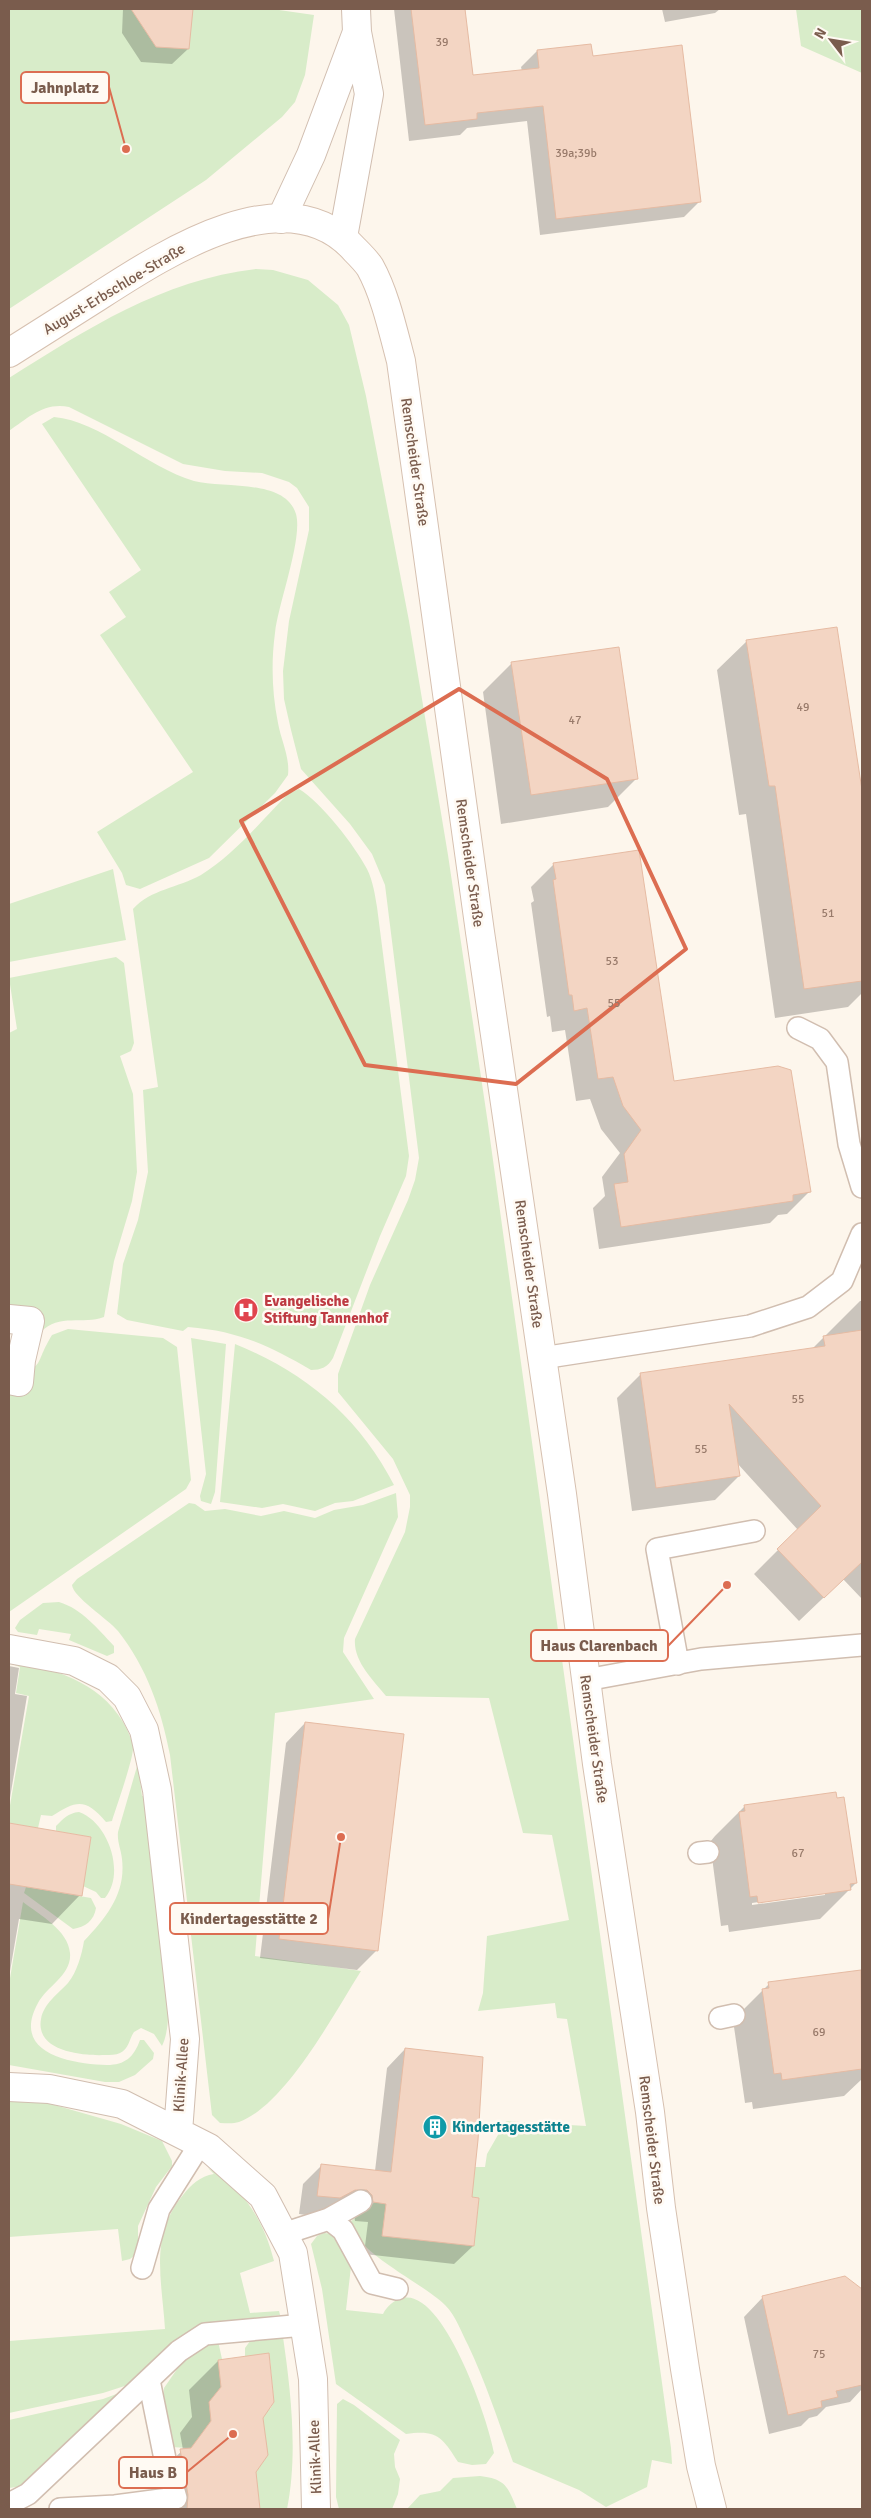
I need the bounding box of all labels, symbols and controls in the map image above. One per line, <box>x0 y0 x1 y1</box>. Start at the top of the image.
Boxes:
north arrow <box>806 15 856 65</box>
text: N <box>810 25 830 42</box>
house number: 39 <box>436 35 448 50</box>
callout: Jahnplatz <box>21 72 109 103</box>
text: Jahnplatz <box>31 78 99 98</box>
house number: 39a;39b <box>555 146 597 161</box>
street label: August-Erbschloe-Straße <box>40 239 188 339</box>
street label: Remscheider Straße <box>397 397 433 527</box>
house number: 49 <box>797 700 809 715</box>
house number: 47 <box>569 713 581 728</box>
street label: Remscheider Straße <box>452 798 488 928</box>
house number: 51 <box>822 906 834 921</box>
house number: 53 <box>606 954 618 969</box>
house number: 55 <box>608 996 620 1011</box>
street label: Remscheider Straße <box>511 1199 547 1329</box>
place label: Evangelische Stiftung Tannenhof <box>264 1292 390 1327</box>
hospital icon: Evangelische Stiftung Tannenhof <box>233 1297 259 1323</box>
house number: 55 <box>792 1392 804 1407</box>
house number: 55 <box>695 1442 707 1457</box>
callout: Haus Clarenbach <box>531 1630 668 1661</box>
text: Haus Clarenbach <box>540 1636 658 1656</box>
street label: Remscheider Straße <box>576 1674 612 1804</box>
house number: 67 <box>792 1846 804 1861</box>
callout: Kindertagesstätte 2 <box>170 1903 328 1934</box>
text: Kindertagesstätte 2 <box>180 1909 318 1929</box>
house number: 69 <box>813 2025 825 2040</box>
street label: Klinik-Allee <box>169 2037 193 2113</box>
street label: Remscheider Straße <box>635 2075 669 2205</box>
building icon: Kindertagesstätte <box>422 2114 448 2140</box>
place label: Kindertagesstätte <box>452 2118 570 2136</box>
house number: 75 <box>813 2347 825 2362</box>
street label: Klinik-Allee <box>305 2419 325 2495</box>
callout: Haus B <box>119 2457 187 2488</box>
text: Haus B <box>129 2463 177 2483</box>

